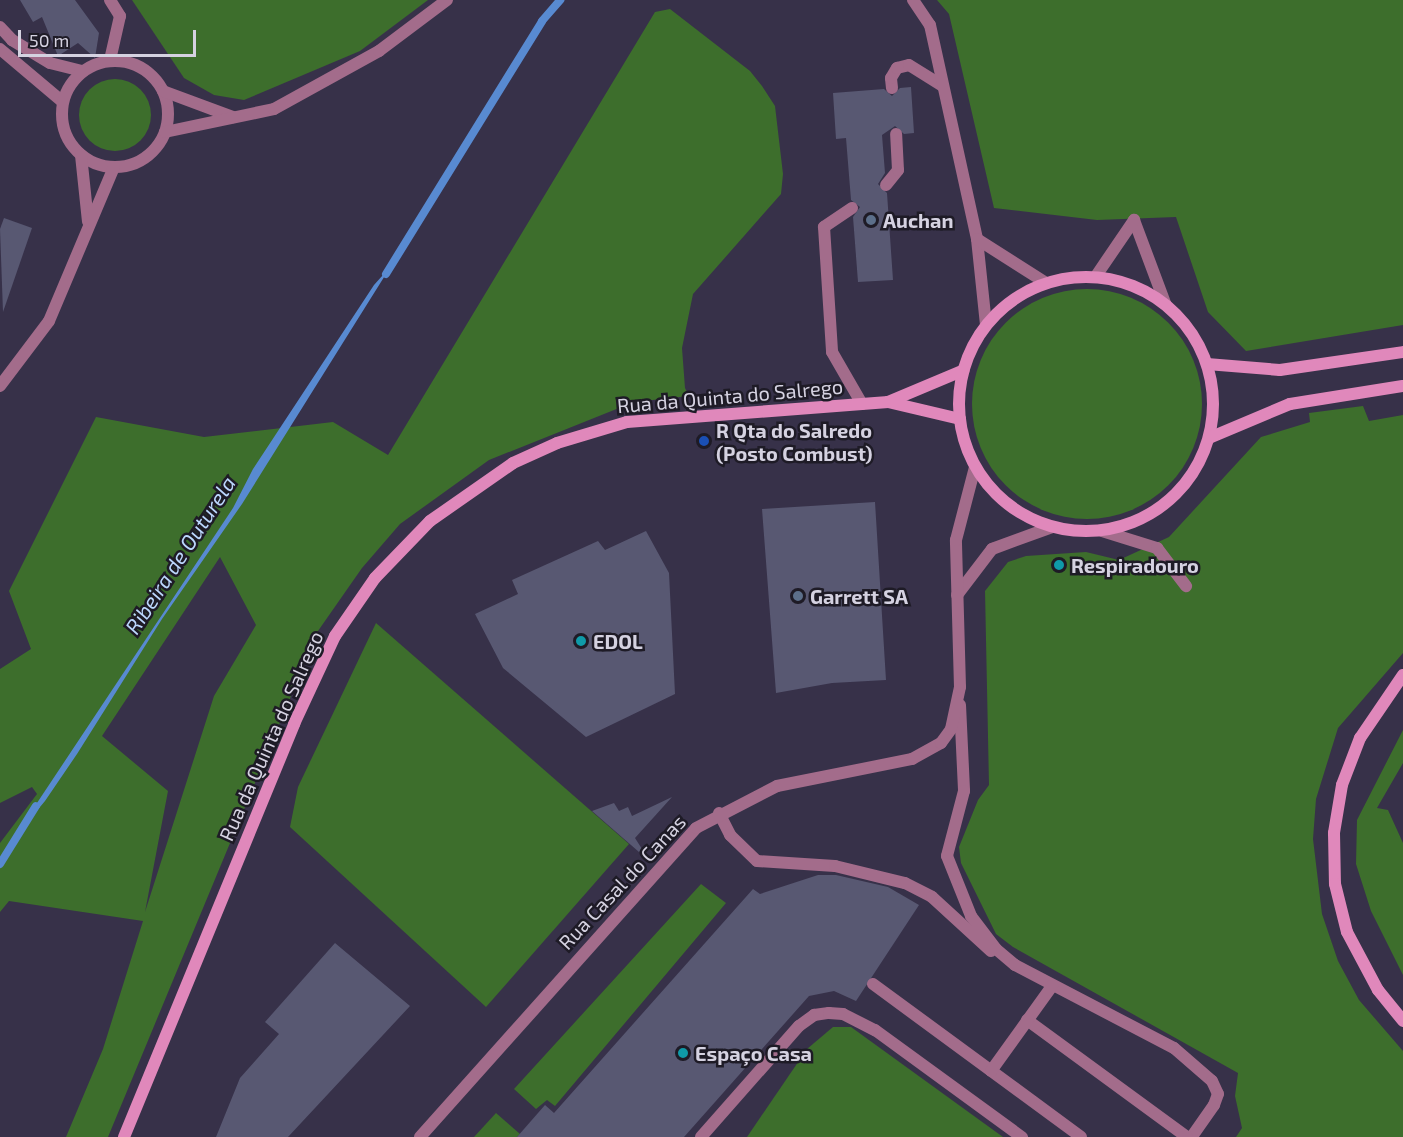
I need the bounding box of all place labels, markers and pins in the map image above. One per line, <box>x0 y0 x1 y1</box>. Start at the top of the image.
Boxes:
place label: Auchan <box>883 208 954 232</box>
marker: Auchan <box>864 213 878 227</box>
place label: R Qta do Salredo (Posto Combust) <box>716 418 873 465</box>
marker: R Qta do Salredo (Posto Combust) <box>697 434 711 448</box>
place label: Respiradouro <box>1071 553 1199 577</box>
marker: Respiradouro <box>1052 558 1066 572</box>
place label: Garrett SA <box>810 584 908 608</box>
marker: Garrett SA <box>791 589 805 603</box>
place label: EDOL <box>593 629 643 653</box>
marker: EDOL <box>574 634 588 648</box>
place label: Espaço Casa <box>695 1041 812 1065</box>
marker: Espaço Casa <box>676 1046 690 1060</box>

